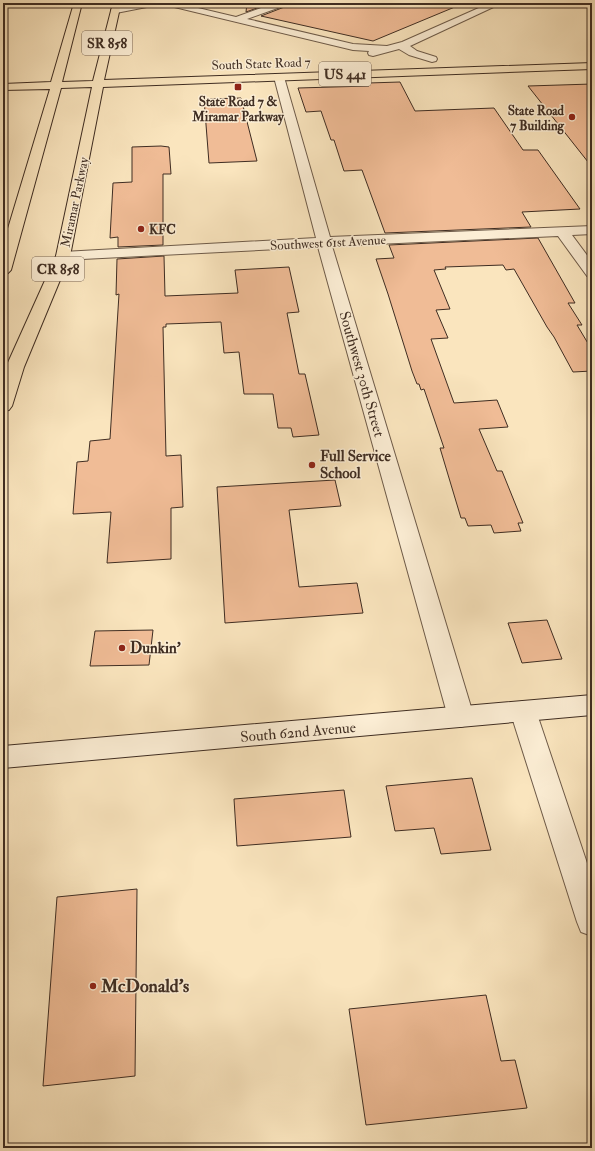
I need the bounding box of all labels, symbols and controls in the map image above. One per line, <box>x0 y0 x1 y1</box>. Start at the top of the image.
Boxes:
road number: SR 858 <box>82 31 132 55</box>
street label: South State Road 7 <box>211 54 311 74</box>
road number: US 441 <box>319 62 371 86</box>
marker: State Road 7 & Miramar Parkway <box>233 82 243 92</box>
place label: State Road 7 & Miramar Parkway <box>191 94 285 126</box>
place label: State Road 7 Building <box>508 103 565 135</box>
marker: State Road 7 Building <box>567 112 577 122</box>
street label: Miramar Parkway <box>58 155 93 249</box>
place label: KFC <box>149 222 176 238</box>
marker: KFC <box>136 224 146 234</box>
street label: Southwest 61st Avenue <box>270 232 387 254</box>
road number: CR 858 <box>32 257 84 281</box>
street label: Southwest 30th Street <box>334 309 389 439</box>
place label: Full Service School <box>320 447 391 483</box>
marker: Full Service School <box>307 460 317 470</box>
place label: Dunkin' <box>130 639 181 658</box>
marker: Dunkin' <box>117 643 127 653</box>
street label: South 62nd Avenue <box>239 718 357 747</box>
place label: McDonald's <box>100 975 189 998</box>
marker: McDonald's <box>88 981 98 991</box>

